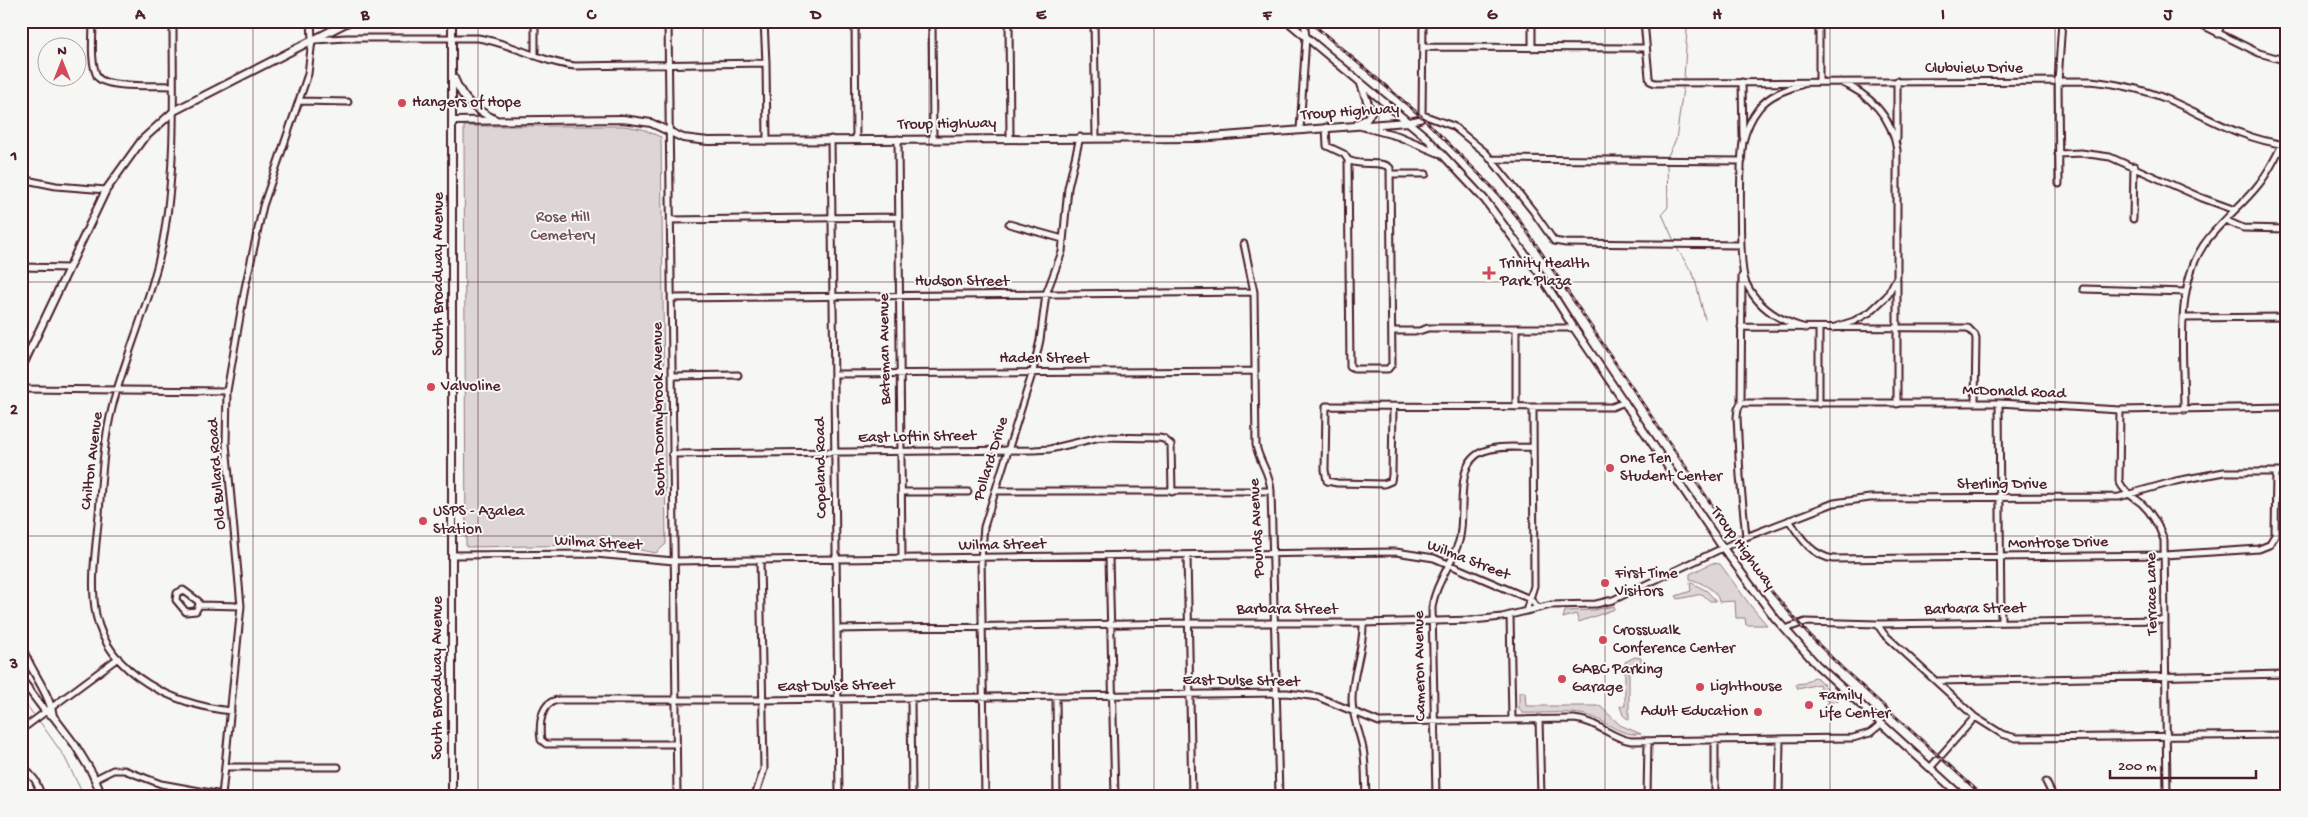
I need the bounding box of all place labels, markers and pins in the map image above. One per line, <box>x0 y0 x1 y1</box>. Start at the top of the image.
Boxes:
place label: Hangers of Hope <box>412 94 522 113</box>
marker: Hangers of Hope <box>396 97 408 109</box>
place label: Trinity Health Park Plaza <box>1499 255 1590 292</box>
marker: Trinity Health Park Plaza <box>1482 266 1496 280</box>
place label: Valvoline <box>440 378 501 397</box>
marker: Valvoline <box>425 381 437 393</box>
place label: One Ten Student Center <box>1620 450 1723 487</box>
marker: One Ten Student Center <box>1604 462 1616 474</box>
place label: USPS - Azalea Station <box>433 503 526 540</box>
marker: USPS - Azalea Station <box>417 515 429 527</box>
place label: First Time Visitors <box>1614 565 1679 602</box>
marker: First Time Visitors <box>1599 577 1611 589</box>
place label: Crosswalk Conference Center <box>1613 622 1736 659</box>
marker: Crosswalk Conference Center <box>1597 634 1609 646</box>
place label: GABC Parking Garage <box>1572 661 1663 698</box>
marker: GABC Parking Garage <box>1556 673 1568 685</box>
place label: Lighthouse <box>1710 678 1783 697</box>
marker: Lighthouse <box>1694 681 1706 693</box>
place label: Family Life Center <box>1818 687 1892 724</box>
marker: Family Life Center <box>1803 699 1815 711</box>
place label: Adult Education <box>1641 703 1748 722</box>
marker: Adult Education <box>1752 706 1764 718</box>

